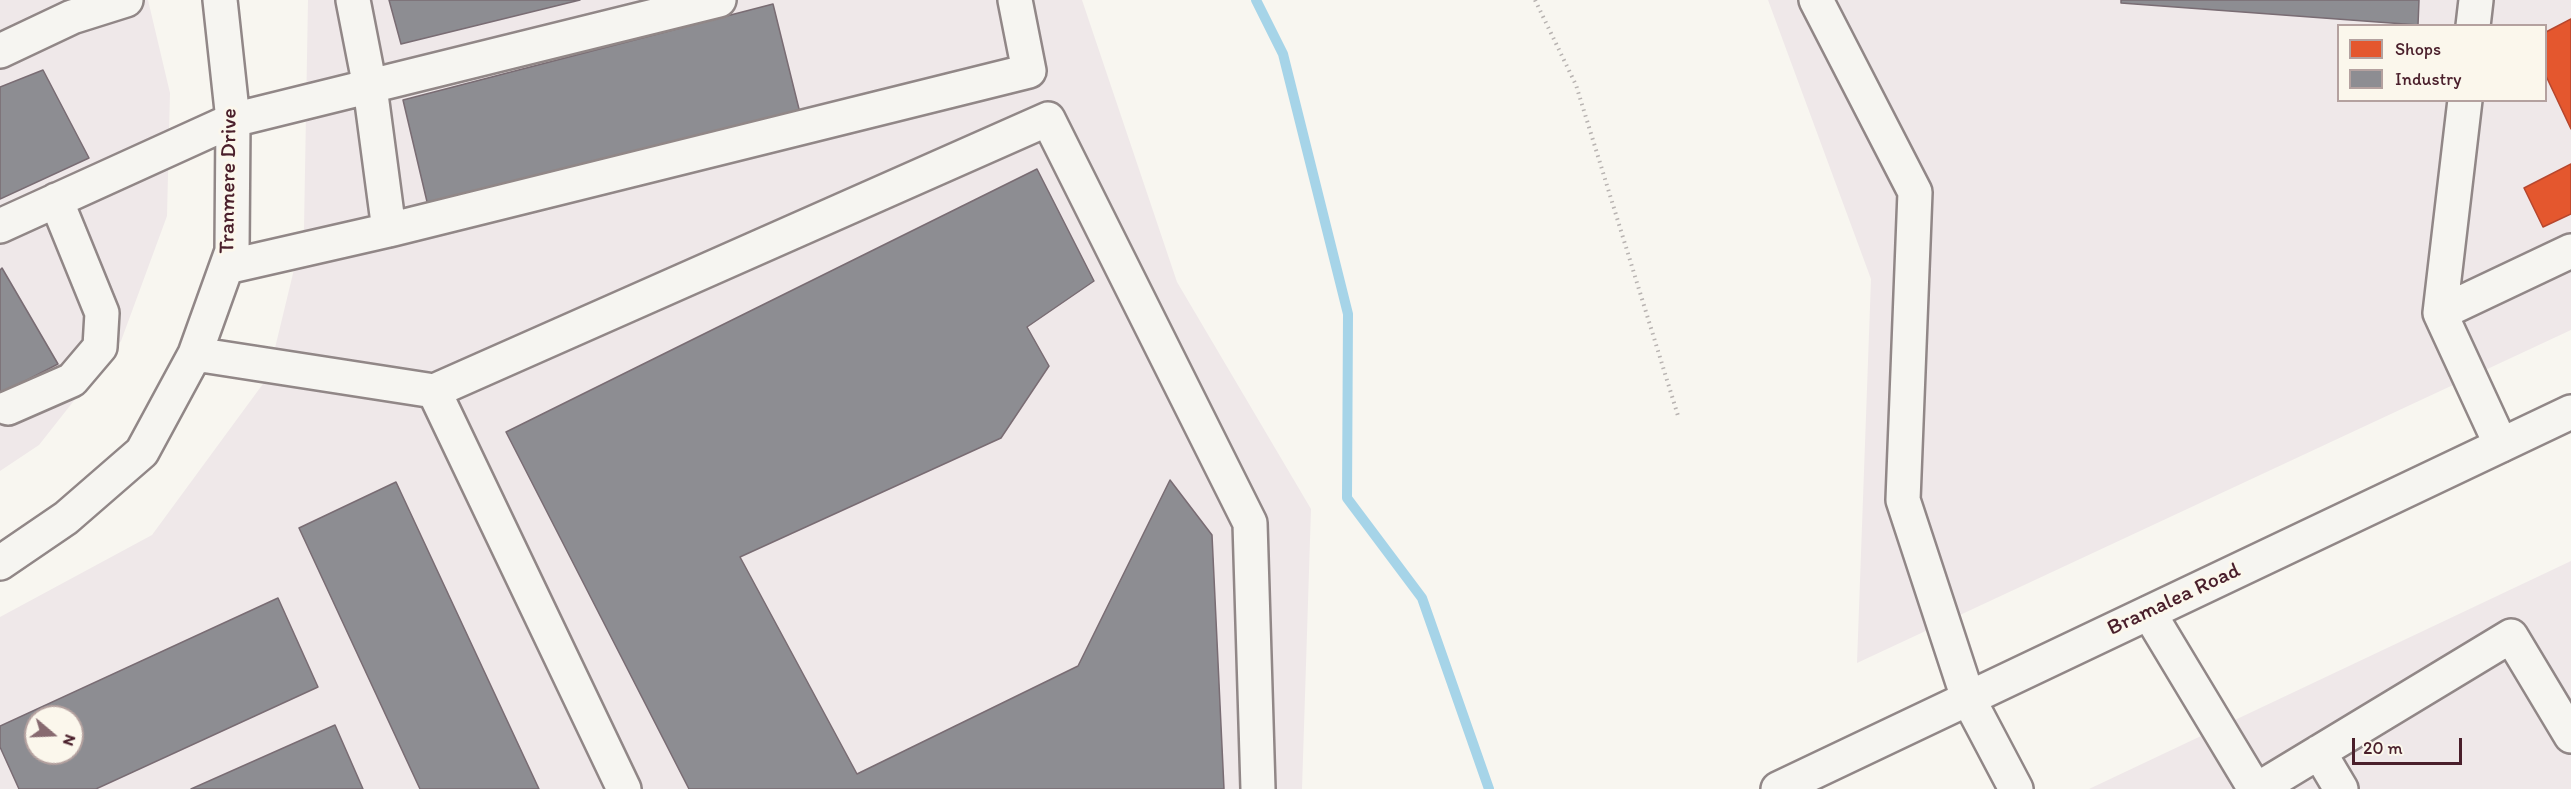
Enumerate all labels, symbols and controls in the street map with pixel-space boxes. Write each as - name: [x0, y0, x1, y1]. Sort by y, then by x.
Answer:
- legend: [2337, 24, 2547, 102]
- text: Shops: [2395, 38, 2441, 60]
- text: Industry: [2395, 68, 2462, 90]
- street label: Tranmere Drive: [215, 108, 243, 254]
- street label: Bramalea Road: [2103, 558, 2245, 642]
- north arrow: [24, 705, 84, 765]
- scale bar: [2355, 726, 2464, 764]
- text: N: [59, 732, 80, 749]
- text: 20 m: [2363, 737, 2403, 759]

